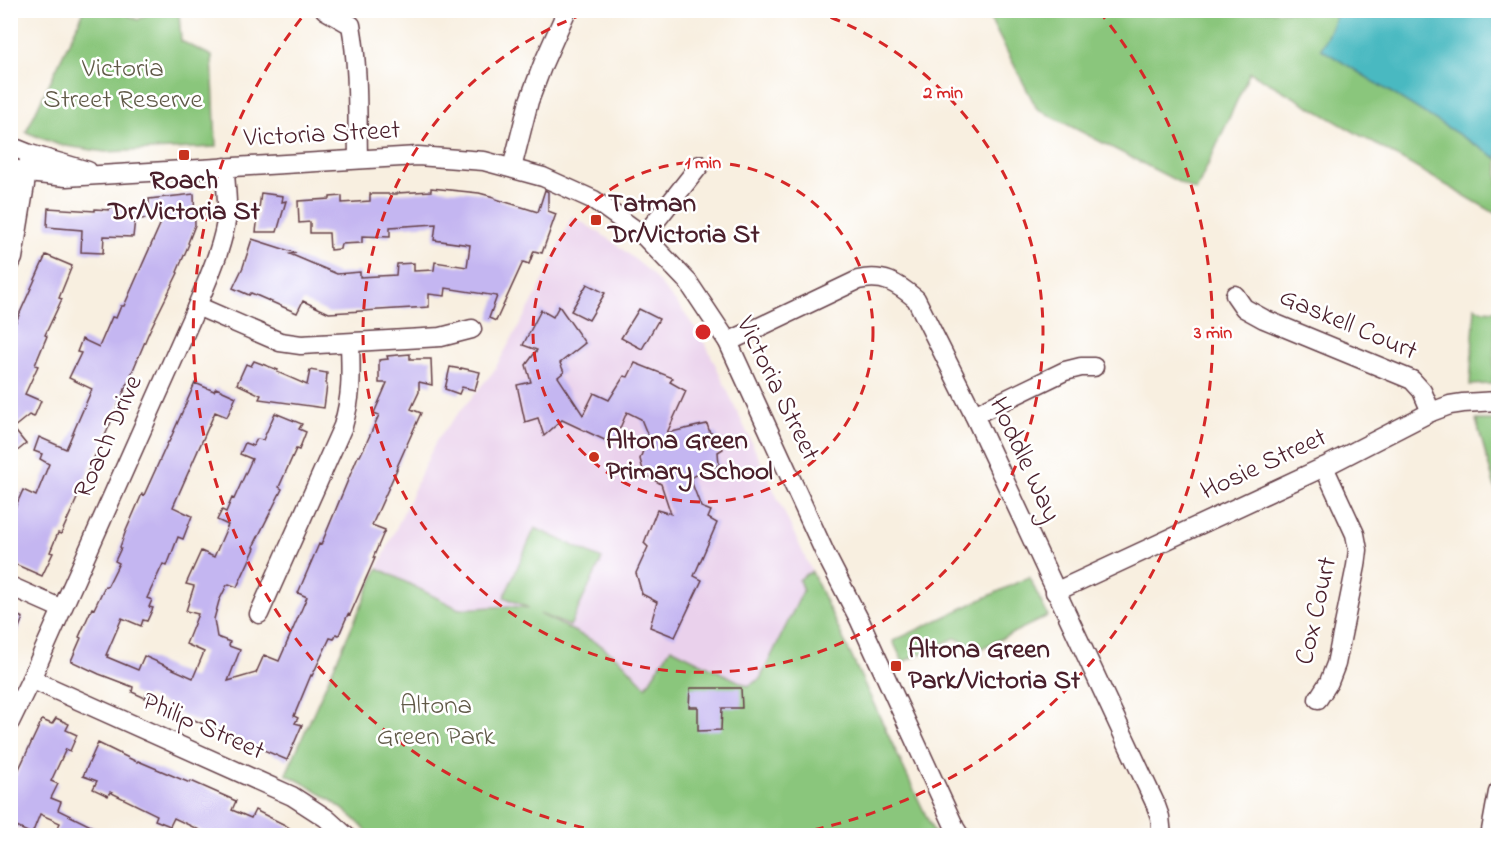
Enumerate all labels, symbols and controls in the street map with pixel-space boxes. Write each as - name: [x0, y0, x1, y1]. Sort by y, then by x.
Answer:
- park label: Victoria Street Reserve: [43, 50, 204, 120]
- text: 2 min: [922, 81, 963, 107]
- street label: Victoria Street: [242, 111, 401, 159]
- marker: Roach Dr/Victoria St: [177, 148, 191, 162]
- text: 1 min: [685, 151, 721, 177]
- place label: Roach Dr/Victoria St: [106, 162, 261, 232]
- place label: Tatman Dr/Victoria St: [606, 185, 760, 255]
- marker: Tatman Dr/Victoria St: [589, 213, 603, 227]
- street label: Gaskell Court: [1273, 278, 1423, 372]
- street label: Victoria Street: [725, 309, 829, 468]
- text: 3 min: [1193, 321, 1232, 347]
- centre of rings: [693, 322, 713, 342]
- street label: Roach Drive: [64, 368, 154, 505]
- street label: Hoddle Way: [978, 391, 1070, 529]
- street label: Hosie Street: [1194, 419, 1334, 511]
- place label: Altona Green Primary School: [606, 422, 773, 492]
- marker: Altona Green Primary School: [587, 450, 601, 464]
- street label: Cox Court: [1286, 553, 1348, 669]
- place label: Altona Green Park/Victoria St: [908, 631, 1081, 701]
- marker: Altona Green Park/Victoria St: [889, 659, 903, 673]
- street label: Philip Street: [135, 683, 271, 771]
- park label: Altona Green Park: [377, 687, 495, 757]

